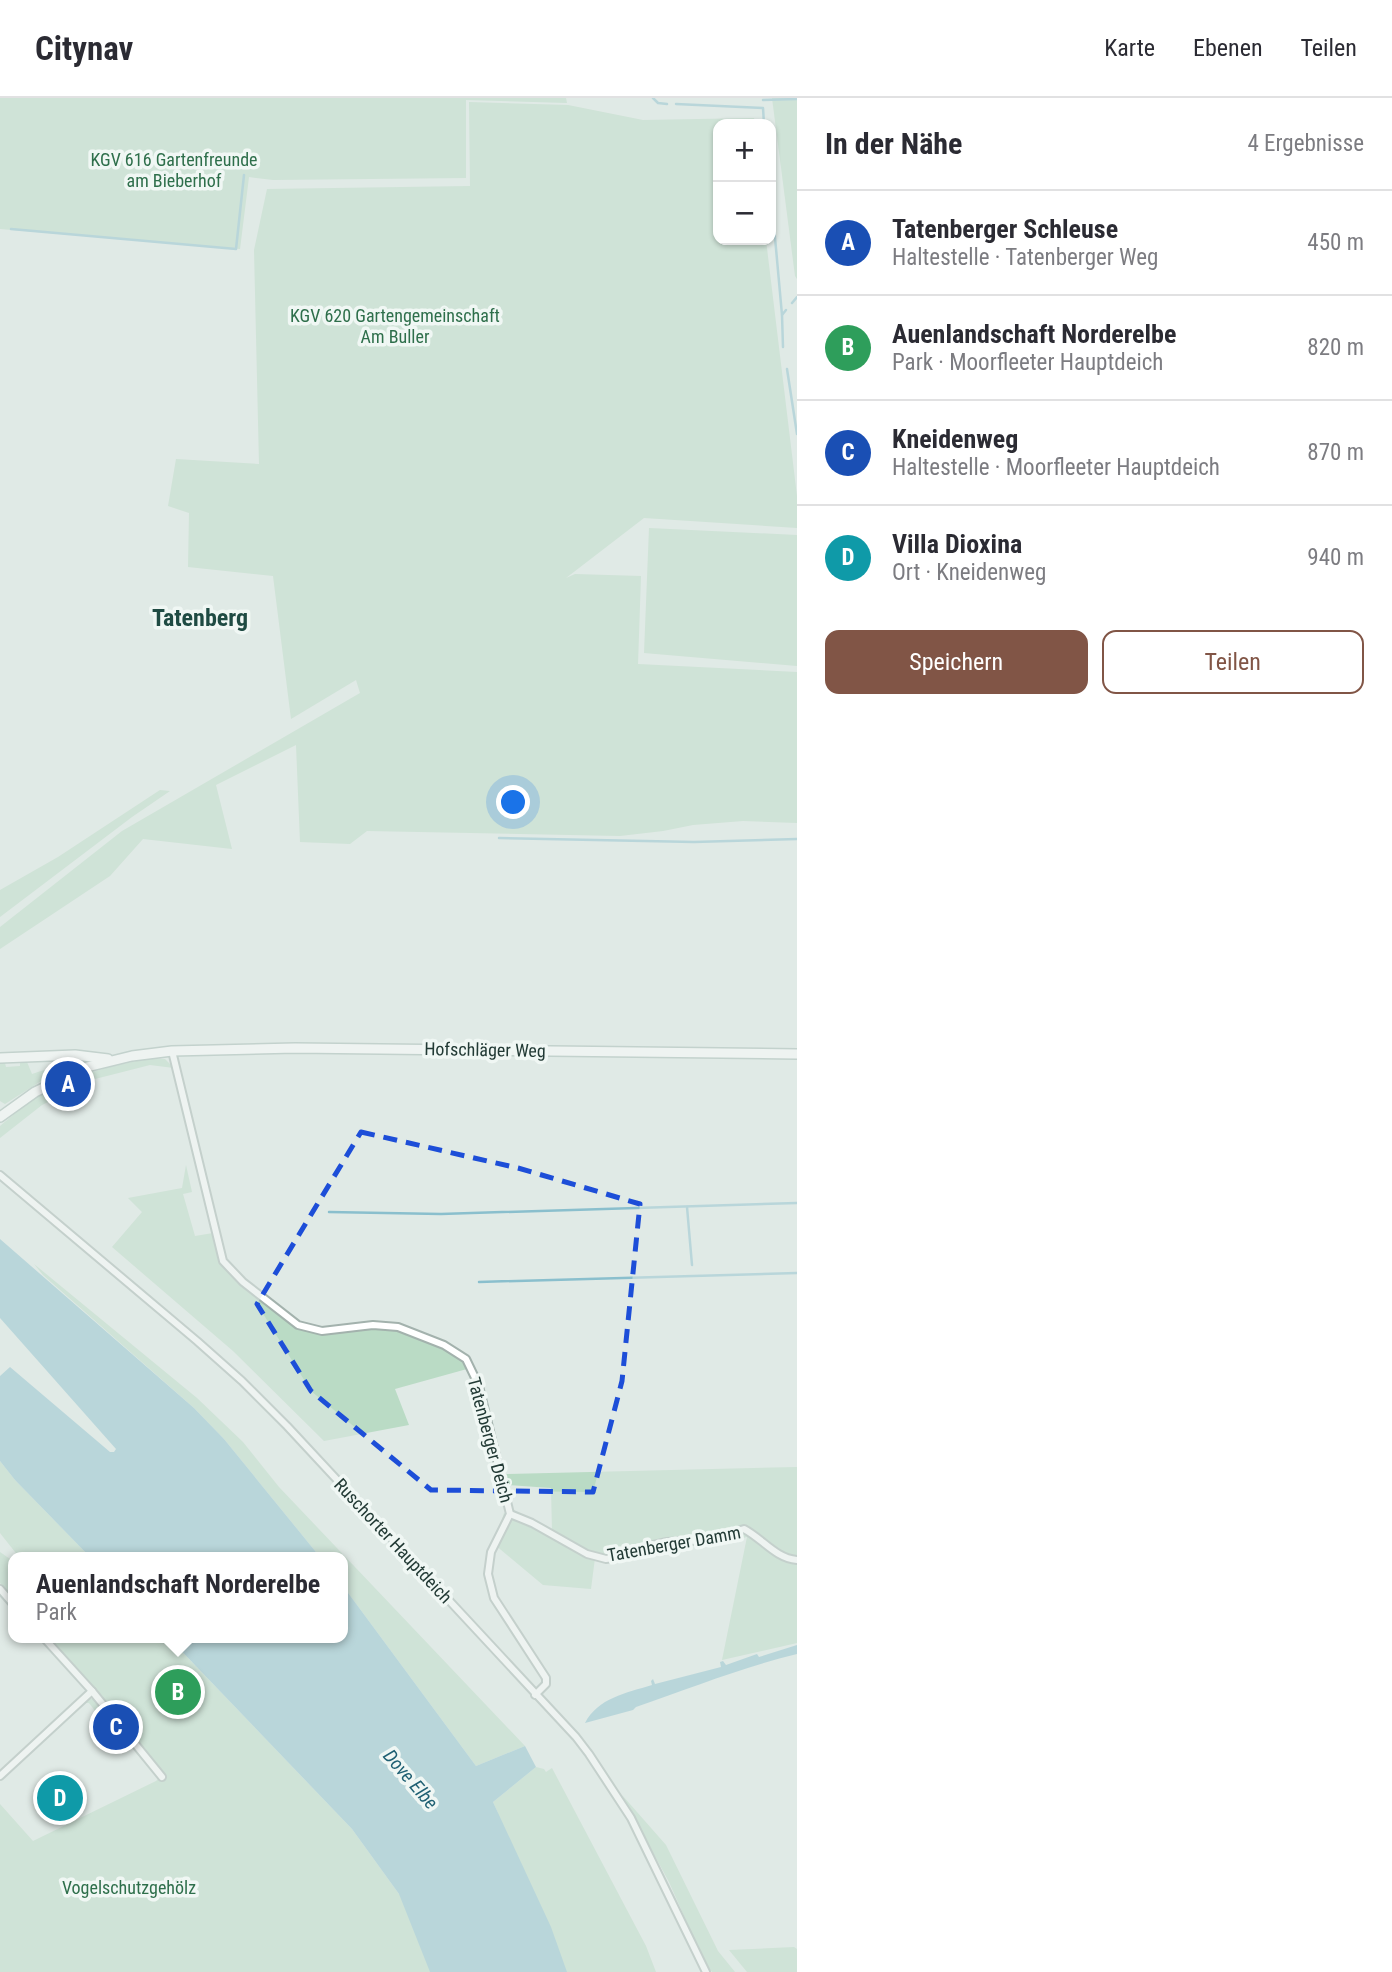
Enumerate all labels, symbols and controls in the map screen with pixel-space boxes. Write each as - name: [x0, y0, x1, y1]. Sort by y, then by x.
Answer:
- text: Citynav: [35, 29, 133, 68]
- text: Karte: [1104, 34, 1155, 62]
- text: Ebenen: [1193, 34, 1263, 62]
- text: Teilen: [1301, 34, 1357, 62]
- map controls: [713, 119, 776, 245]
- button: +: [713, 119, 776, 182]
- text: In der Nähe: [825, 126, 962, 161]
- text: 4 Ergebnisse: [1247, 130, 1364, 157]
- park label: KGV 616 Gartenfreunde am Bieberhof: [90, 149, 258, 191]
- button: −: [713, 182, 776, 245]
- text: Tatenberger Schleuse: [892, 214, 1118, 244]
- text: A: [841, 229, 855, 256]
- text: 450 m: [1307, 229, 1364, 256]
- text: Haltestelle · Tatenberger Weg: [892, 244, 1158, 271]
- park label: KGV 620 Gartengemeinschaft Am Buller: [290, 305, 500, 347]
- text: Auenlandschaft Norderelbe: [892, 319, 1176, 349]
- text: B: [842, 334, 854, 361]
- text: 820 m: [1307, 334, 1364, 361]
- text: Park · Moorfleeter Hauptdeich: [892, 349, 1163, 376]
- text: Kneidenweg: [892, 424, 1018, 454]
- text: C: [841, 439, 855, 466]
- text: 870 m: [1307, 439, 1364, 466]
- text: Haltestelle · Moorfleeter Hauptdeich: [892, 454, 1220, 481]
- text: Villa Dioxina: [892, 529, 1022, 559]
- text: D: [842, 544, 855, 571]
- text: 940 m: [1307, 544, 1364, 571]
- text: Ort · Kneidenweg: [892, 559, 1046, 586]
- district label: Tatenberg: [152, 604, 248, 632]
- button: Speichern: [825, 630, 1088, 694]
- button: Teilen: [1102, 630, 1364, 694]
- your location: [496, 785, 530, 819]
- street label: Hofschläger Weg: [424, 1038, 546, 1061]
- pin: A: [45, 1058, 91, 1110]
- street label: Tatenberger Deich: [464, 1375, 517, 1505]
- street label: Ruschorter Hauptdeich: [330, 1474, 457, 1607]
- street label: Tatenberger Damm: [606, 1521, 742, 1566]
- popup: [8, 1552, 348, 1643]
- text: Auenlandschaft Norderelbe: [36, 1569, 320, 1599]
- text: Park: [36, 1599, 77, 1626]
- pin: B: [155, 1666, 201, 1718]
- pin: C: [93, 1701, 139, 1753]
- water label: Dove Elbe: [378, 1745, 443, 1814]
- pin: D: [37, 1772, 83, 1824]
- park label: Vogelschutzgehölz: [62, 1877, 196, 1898]

